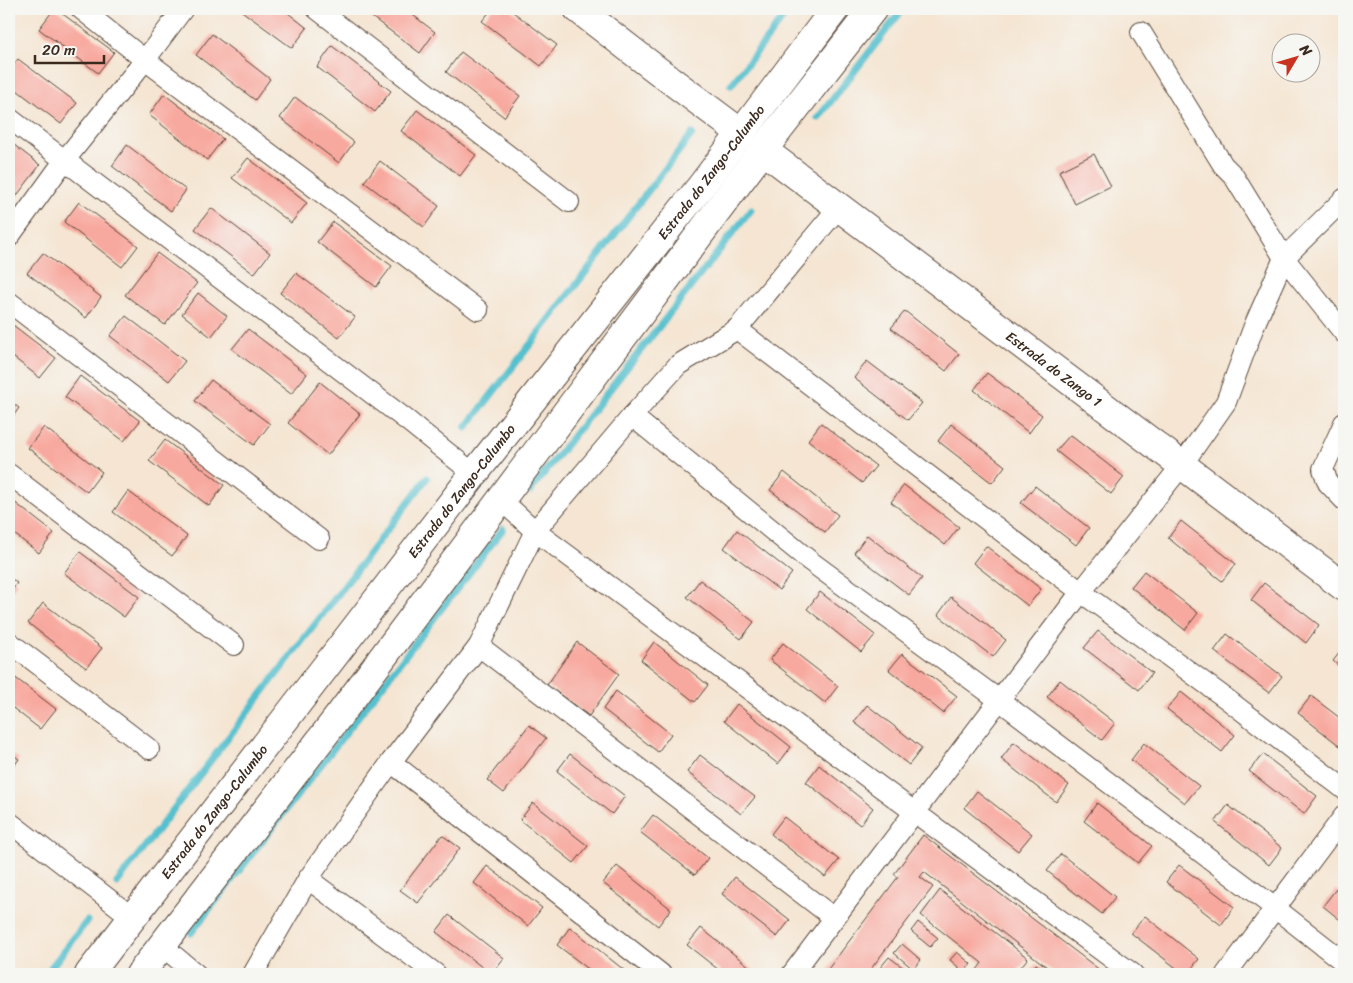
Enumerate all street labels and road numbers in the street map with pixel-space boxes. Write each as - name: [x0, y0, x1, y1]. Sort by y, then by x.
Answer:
- street label: Estrada do Zango-Calumbo: [651, 99, 772, 245]
- street label: Estrada do Zango 1: [1000, 325, 1107, 414]
- street label: Estrada do Zango-Calumbo: [401, 418, 522, 564]
- street label: Estrada do Zango-Calumbo: [154, 739, 275, 885]

